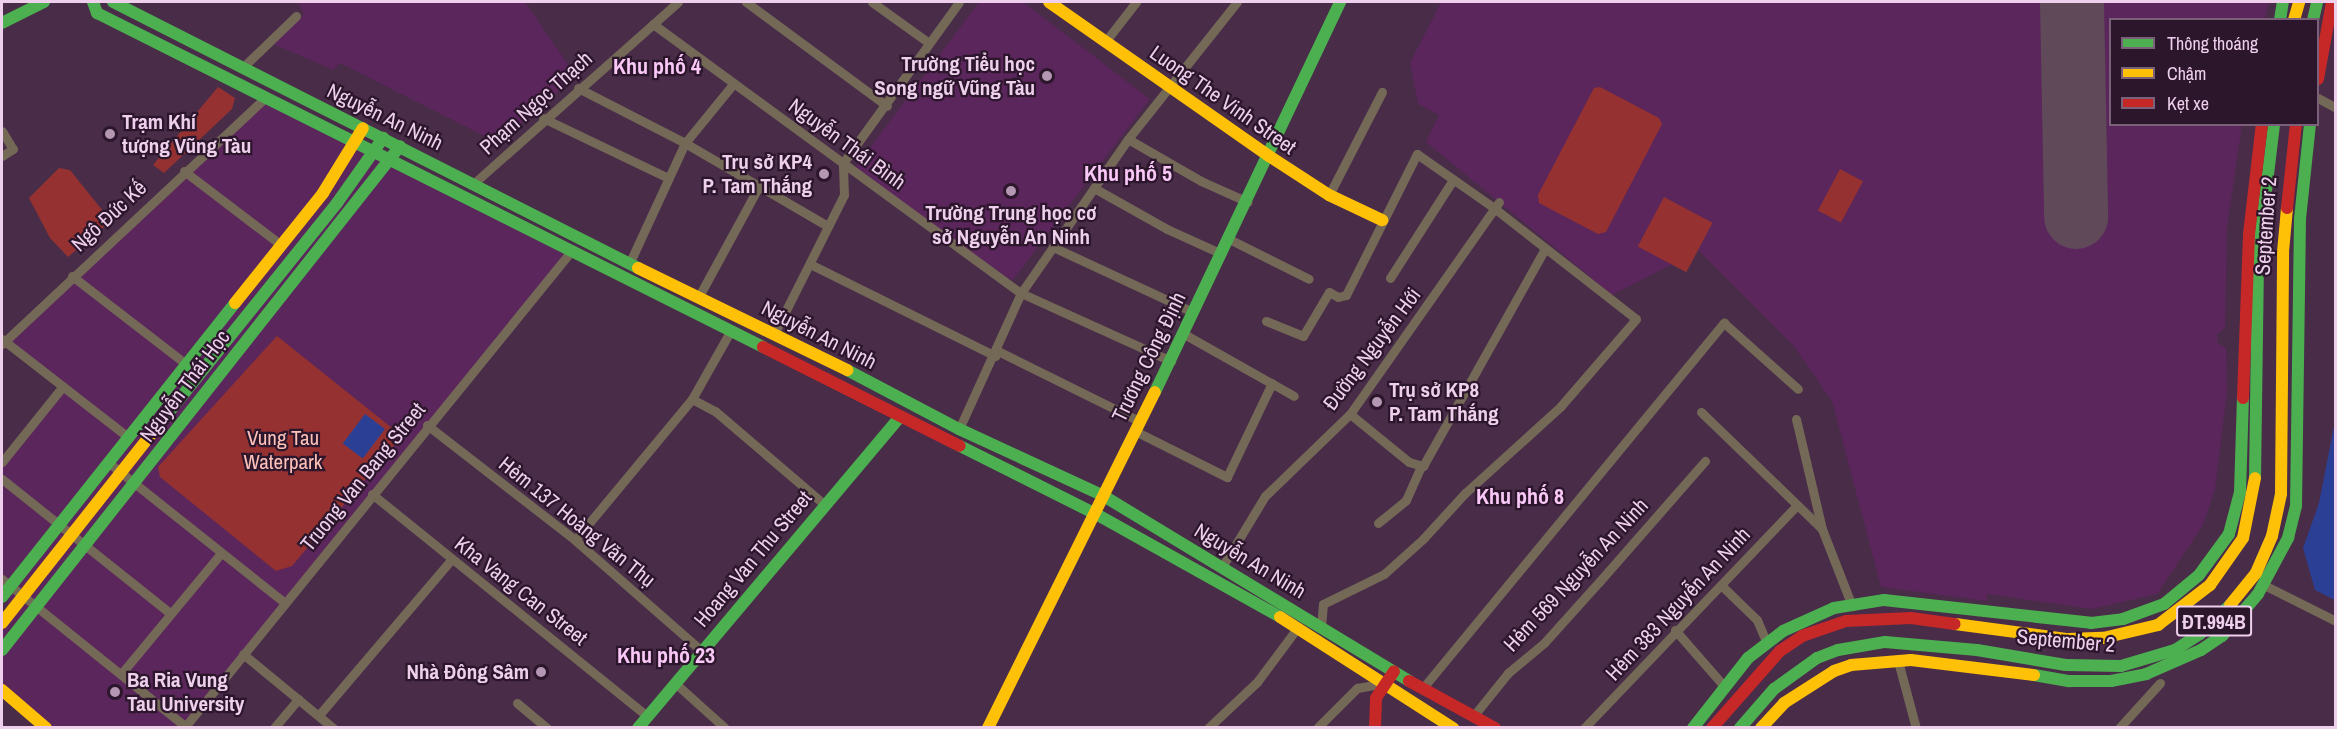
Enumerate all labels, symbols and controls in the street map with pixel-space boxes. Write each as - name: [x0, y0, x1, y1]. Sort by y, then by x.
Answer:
- legend: [2109, 18, 2319, 126]
- text: Thông thoáng: [2167, 31, 2258, 56]
- street label: Luong The Vinh Street: [1145, 40, 1301, 160]
- street label: Phạm Ngọc Thạch: [475, 46, 597, 160]
- place label: Trường Tiểu học Song ngữ Vũng Tàu: [874, 51, 1035, 101]
- district label: Khu phố 4: [613, 54, 701, 80]
- text: Chậm: [2167, 61, 2206, 86]
- marker: Trường Tiểu học Song ngữ Vũng Tàu: [1040, 69, 1054, 83]
- street label: Nguyễn An Ninh: [323, 78, 447, 156]
- text: Kẹt xe: [2167, 91, 2209, 116]
- street label: Nguyễn Thái Bình: [783, 93, 911, 195]
- place label: Trạm Khí tượng Vũng Tàu: [122, 109, 251, 159]
- marker: Trạm Khí tượng Vũng Tàu: [103, 127, 117, 141]
- place label: Trụ sở KP4 P. Tam Thắng: [703, 149, 812, 199]
- district label: Khu phố 5: [1084, 161, 1172, 187]
- marker: Trụ sở KP4 P. Tam Thắng: [817, 167, 831, 181]
- street label: Ngô Đức Kế: [66, 175, 152, 257]
- street label: September 2: [2250, 176, 2282, 276]
- marker: Trường Trung học cơ sở Nguyễn An Ninh: [1004, 184, 1018, 198]
- place label: Trường Trung học cơ sở Nguyễn An Ninh: [925, 200, 1097, 250]
- street label: Đường Nguyễn Hới: [1318, 283, 1426, 415]
- street label: Trương Công Định: [1107, 288, 1191, 426]
- street label: Nguyễn An Ninh: [757, 295, 881, 375]
- street label: Nguyễn Thái Học: [135, 325, 235, 447]
- place label: Trụ sở KP8 P. Tam Thắng: [1389, 377, 1498, 427]
- marker: Trụ sở KP8 P. Tam Thắng: [1370, 395, 1384, 409]
- street label: Truong Van Bang Street: [295, 398, 431, 556]
- park label: Vung Tau Waterpark: [244, 425, 322, 475]
- street label: Hẻm 137 Hoàng Văn Thụ: [494, 451, 660, 593]
- district label: Khu phố 8: [1476, 484, 1564, 510]
- street label: Hoang Van Thu Street: [689, 486, 817, 632]
- street label: Hẻm 569 Nguyễn An Ninh: [1498, 493, 1654, 657]
- street label: Nguyễn An Ninh: [1189, 518, 1311, 604]
- street label: Hẻm 383 Nguyễn An Ninh: [1600, 522, 1756, 686]
- street label: Kha Vang Can Street: [450, 531, 592, 651]
- road number: ĐT.994B: [2175, 604, 2253, 638]
- street label: September 2: [2016, 624, 2116, 658]
- district label: Khu phố 23: [617, 643, 715, 669]
- place label: Nhà Đông Sâm: [407, 659, 529, 685]
- marker: Nhà Đông Sâm: [534, 665, 548, 679]
- place label: Ba Ria Vung Tau University: [127, 667, 244, 717]
- marker: Ba Ria Vung Tau University: [108, 685, 122, 699]

